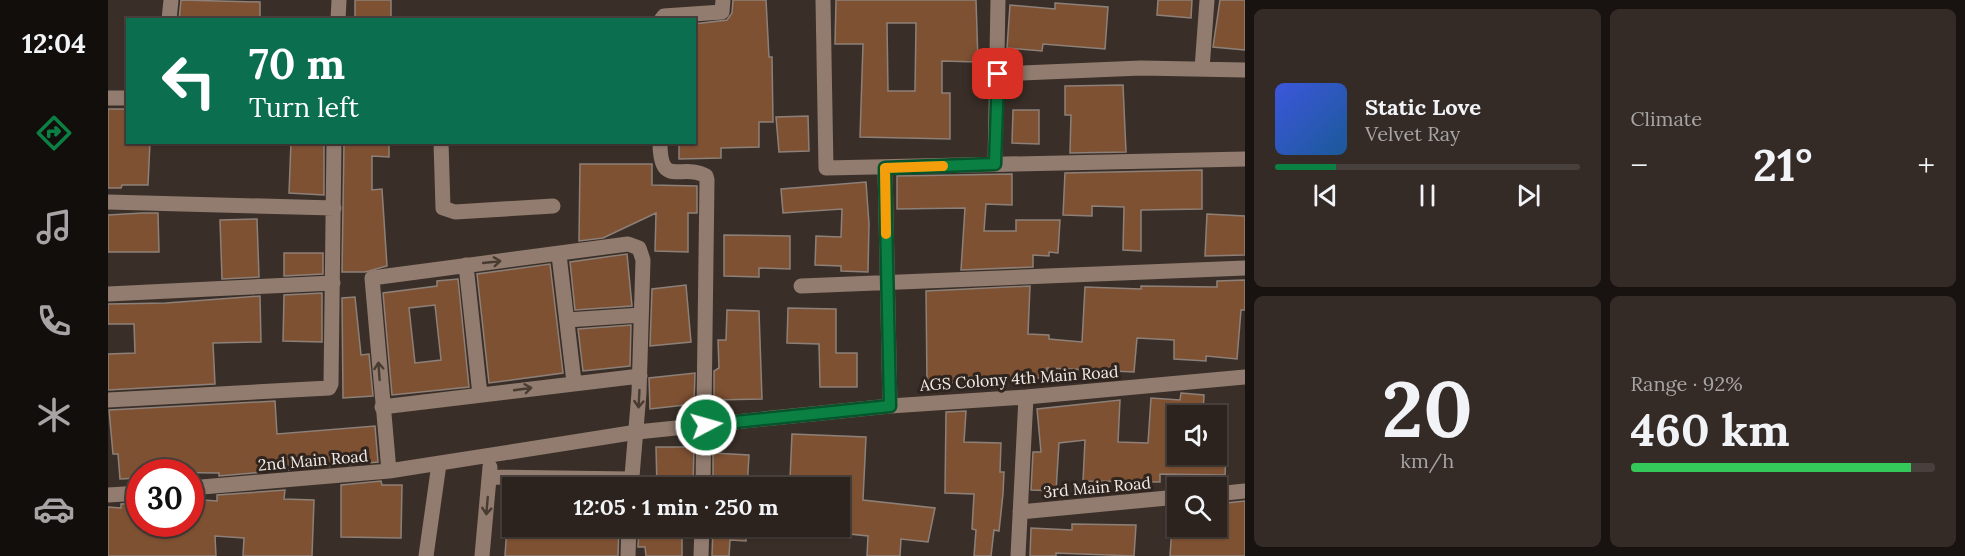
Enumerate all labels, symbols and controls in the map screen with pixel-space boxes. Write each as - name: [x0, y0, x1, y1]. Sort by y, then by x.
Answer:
- text: 12:04: [22, 26, 86, 60]
- text: 70 m: [249, 37, 345, 91]
- icon: left: [150, 42, 228, 120]
- pin: [972, 48, 1023, 99]
- icon: arrive: [981, 57, 1014, 90]
- text: Turn left: [249, 90, 359, 124]
- text: Static Love: [1365, 93, 1481, 121]
- text: Climate: [1631, 106, 1702, 131]
- icon: directions: [33, 112, 75, 154]
- text: Velvet Ray: [1365, 121, 1460, 146]
- text: 21°: [1753, 136, 1812, 193]
- text: −: [1631, 144, 1648, 186]
- text: +: [1917, 144, 1935, 186]
- icon: previous: [1309, 179, 1342, 212]
- icon: pause: [1411, 179, 1444, 212]
- icon: next: [1512, 179, 1545, 212]
- icon: music: [33, 206, 75, 248]
- one-way arrow: [482, 256, 502, 267]
- icon: phone: [33, 300, 75, 342]
- text: 20: [1382, 359, 1473, 458]
- street label: AGS Colony 4th Main Road: [918, 361, 1119, 395]
- one-way arrow: [373, 362, 384, 382]
- text: Range · 92%: [1631, 371, 1743, 396]
- one-way arrow: [513, 383, 532, 394]
- one-way arrow: [633, 388, 644, 408]
- position arrow: [674, 393, 738, 457]
- icon: climate: [33, 394, 75, 436]
- text: 460 km: [1631, 401, 1790, 458]
- map controls: [1167, 405, 1227, 537]
- button: sound: [1167, 405, 1227, 465]
- street label: 2nd Main Road: [257, 445, 369, 475]
- text: km/h: [1400, 448, 1454, 473]
- speed limit sign: 30: [126, 459, 204, 537]
- street label: 3rd Main Road: [1042, 472, 1152, 502]
- button: search: [1167, 477, 1227, 537]
- icon: car: [33, 488, 75, 530]
- text: 12:05 · 1 min · 250 m: [574, 493, 778, 521]
- one-way arrow: [481, 495, 492, 515]

